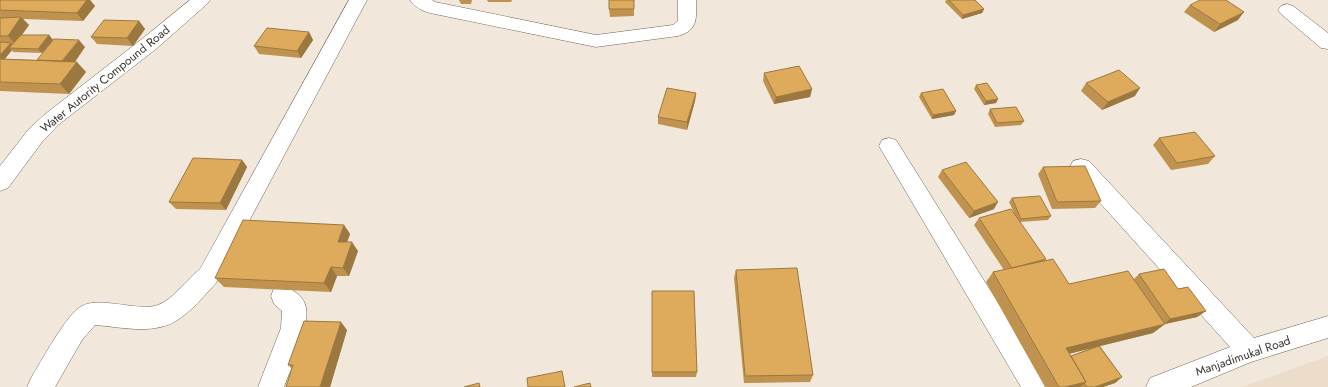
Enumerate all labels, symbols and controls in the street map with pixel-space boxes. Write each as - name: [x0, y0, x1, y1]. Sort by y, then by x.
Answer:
- street label: Water Autority Compound Road: [36, 21, 174, 137]
- street label: Manjadimukal Road: [1193, 331, 1293, 381]

